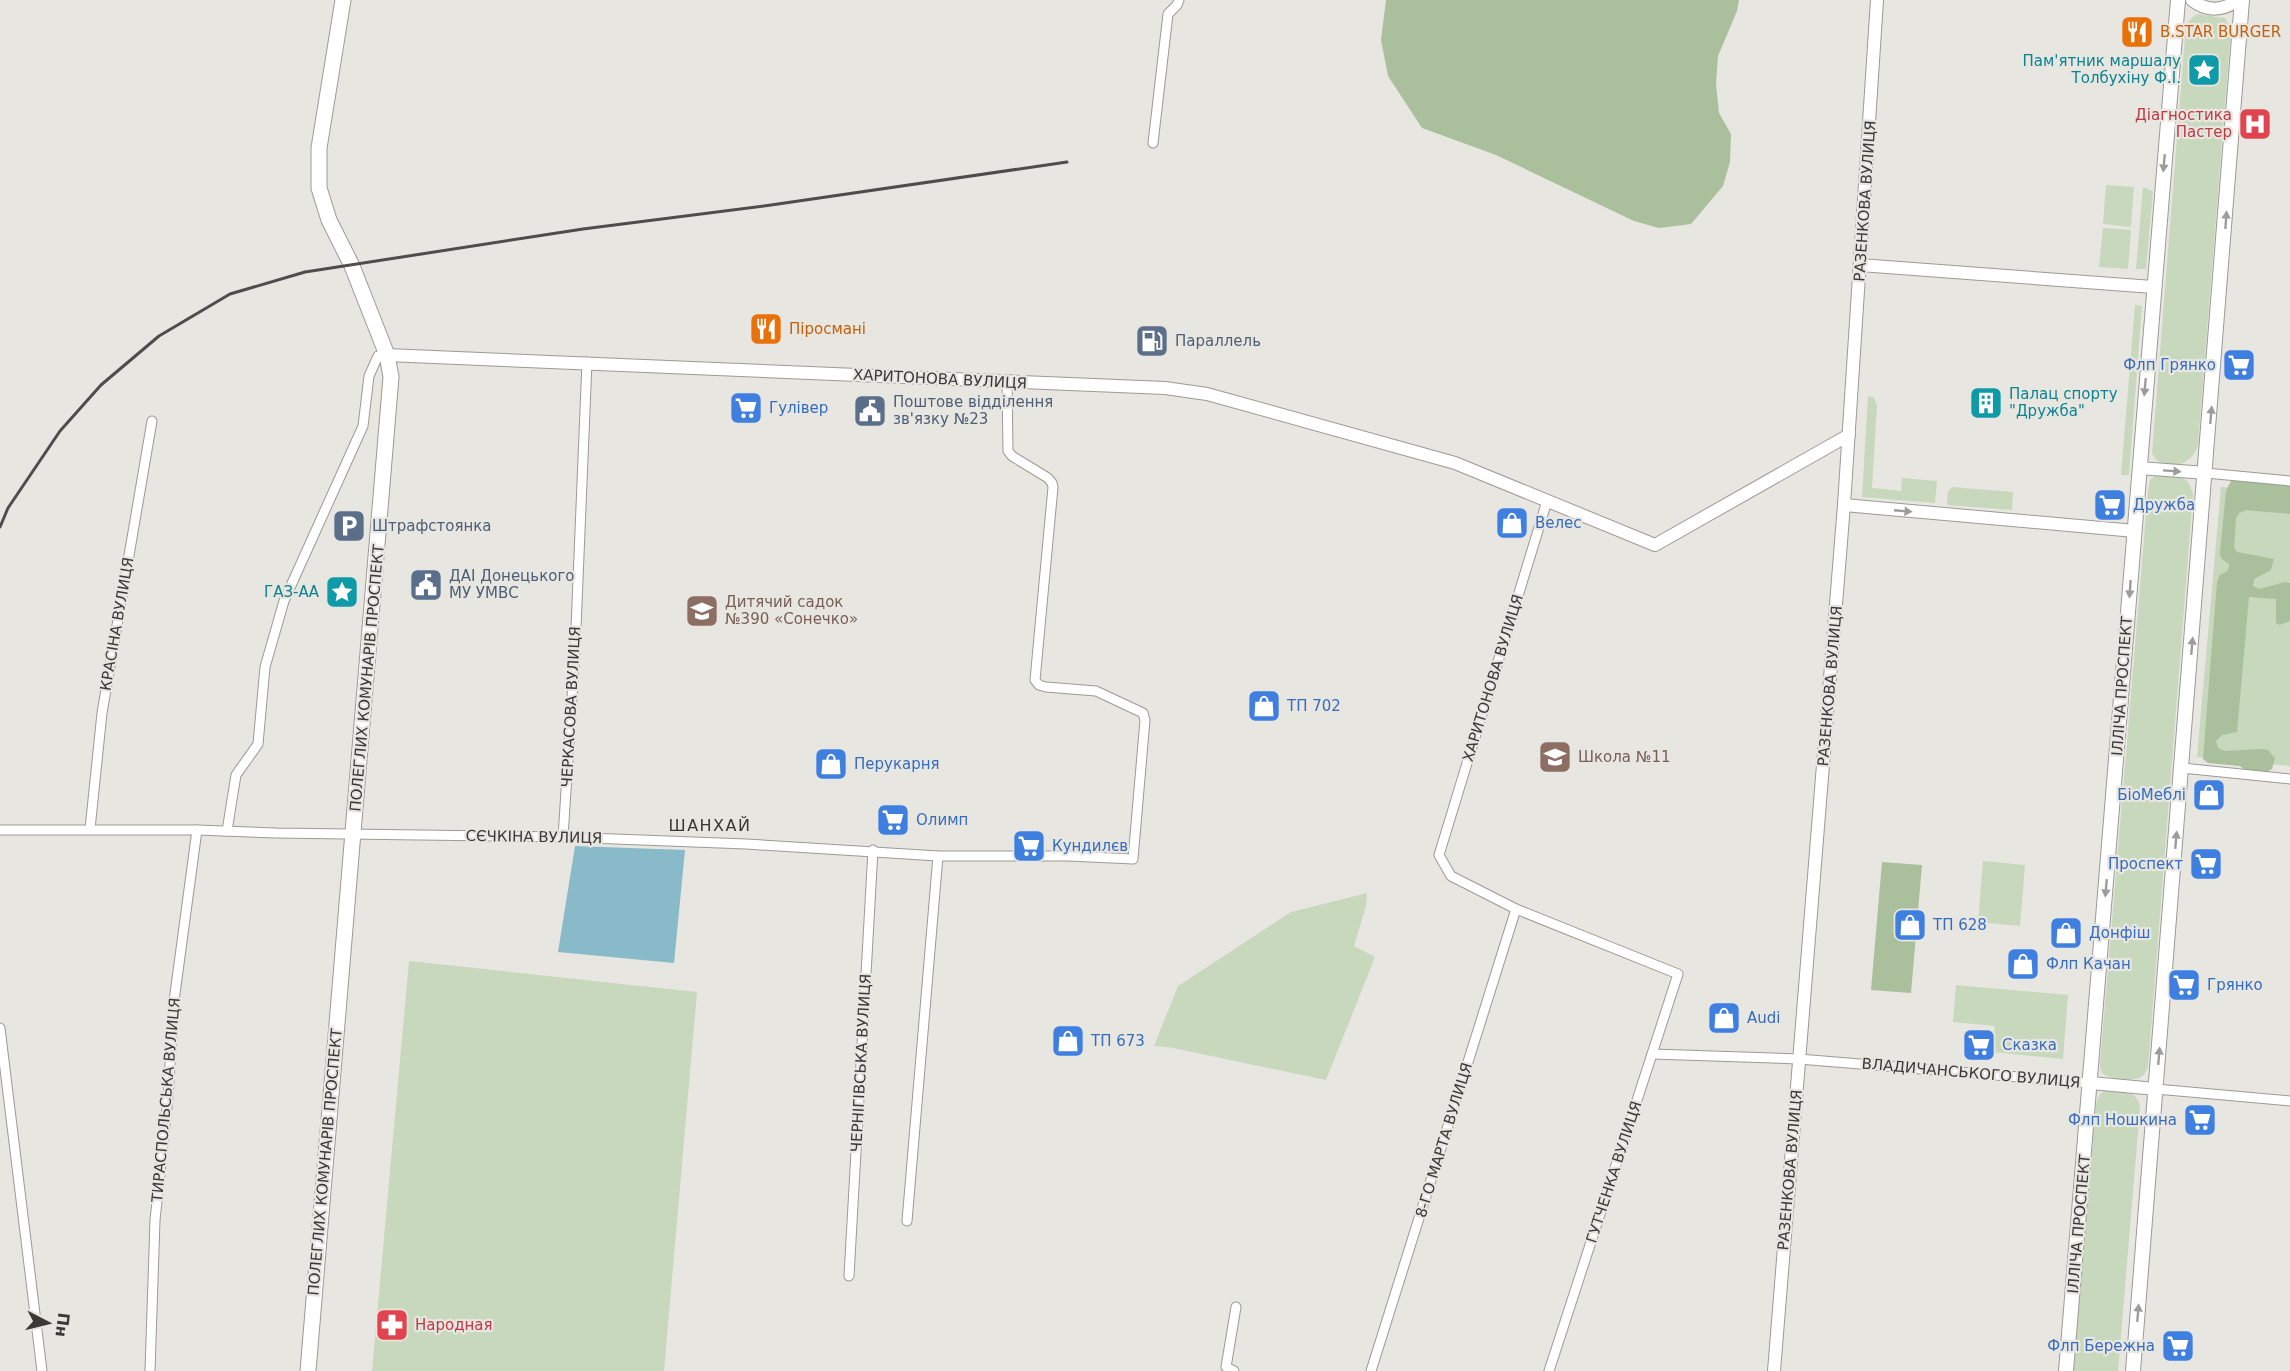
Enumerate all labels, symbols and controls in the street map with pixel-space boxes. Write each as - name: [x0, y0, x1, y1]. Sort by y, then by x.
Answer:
- restaurant icon: B.STAR BURGER: [2119, 14, 2155, 50]
- place label: B.STAR BURGER: [2160, 23, 2281, 41]
- place label: Пам'ятник маршалу Толбухіну Ф.І.: [2023, 52, 2181, 87]
- place icon: Пам'ятник маршалу Толбухіну Ф.І.: [2186, 52, 2222, 88]
- place label: Діагностика Пастер: [2135, 106, 2232, 141]
- hospital icon: Діагностика Пастер: [2237, 106, 2273, 142]
- street label: РАЗЕНКОВА ВУЛИЦЯ: [1850, 120, 1880, 282]
- one-way arrow: [2159, 153, 2169, 172]
- one-way arrow: [2221, 211, 2231, 230]
- restaurant icon: Піросмані: [748, 311, 784, 347]
- place label: Піросмані: [789, 320, 866, 338]
- fuel station icon: Параллель: [1134, 323, 1170, 359]
- place label: Параллель: [1175, 332, 1261, 350]
- supermarket icon: Флп Грянко: [2221, 347, 2257, 383]
- place label: Флп Грянко: [2123, 356, 2216, 374]
- street label: ХАРИТОНОВА ВУЛИЦЯ: [853, 365, 1027, 393]
- one-way arrow: [2140, 377, 2150, 396]
- building icon: Палац спорту "Дружба": [1968, 385, 2004, 421]
- place label: Палац спорту "Дружба": [2009, 385, 2118, 420]
- supermarket icon: Гулівер: [728, 390, 764, 426]
- public building icon: Поштове відділення зв'язку №23: [852, 393, 888, 429]
- place label: Поштове відділення зв'язку №23: [893, 393, 1053, 428]
- place label: Гулівер: [769, 399, 828, 417]
- one-way arrow: [2206, 405, 2215, 424]
- one-way arrow: [2163, 466, 2182, 475]
- supermarket icon: Дружба: [2092, 487, 2128, 523]
- place label: Дружба: [2133, 496, 2195, 514]
- shop icon: Велес: [1494, 505, 1530, 541]
- one-way arrow: [1893, 506, 1912, 515]
- parking icon: Штрафстоянка: [331, 508, 367, 544]
- place label: Велес: [1535, 514, 1582, 532]
- place label: Штрафстоянка: [372, 517, 492, 535]
- street label: ПОЛЕГЛИХ КОМУНАРІВ ПРОСПЕКТ: [346, 543, 388, 812]
- street label: КРАСІНА ВУЛИЦЯ: [96, 556, 138, 692]
- public building icon: ДАІ Донецького МУ УМВС: [408, 567, 444, 603]
- place label: ДАІ Донецького МУ УМВС: [449, 567, 574, 602]
- place icon: ГАЗ-АА: [324, 574, 360, 610]
- one-way arrow: [2125, 580, 2135, 599]
- place label: ГАЗ-АА: [264, 583, 320, 601]
- street label: ХАРИТОНОВА ВУЛИЦЯ: [1459, 592, 1527, 764]
- school or university icon: Дитячий садок №390 «Сонечко»: [684, 593, 720, 629]
- place label: Дитячий садок №390 «Сонечко»: [725, 593, 858, 628]
- street label: РАЗЕНКОВА ВУЛИЦЯ: [1814, 605, 1846, 767]
- street label: ІЛЛІЧА ПРОСПЕКТ: [2108, 615, 2136, 756]
- street label: ЧЕРКАСОВА ВУЛИЦЯ: [558, 626, 584, 788]
- one-way arrow: [2187, 636, 2197, 655]
- shop icon: ТП 702: [1246, 688, 1282, 724]
- place label: ТП 702: [1286, 697, 1341, 715]
- school or university icon: Школа №11: [1537, 739, 1573, 775]
- shop icon: Перукарня: [813, 746, 849, 782]
- place label: Школа №11: [1578, 748, 1671, 766]
- place label: Перукарня: [854, 755, 940, 773]
- shop icon: БіоМеблі: [2191, 777, 2227, 813]
- place label: БіоМеблі: [2117, 786, 2186, 804]
- supermarket icon: Олимп: [875, 802, 911, 838]
- place label: Олимп: [916, 811, 968, 829]
- district label: ШАНХАЙ: [669, 816, 751, 835]
- street label: СЄЧКІНА ВУЛИЦЯ: [466, 827, 602, 847]
- supermarket icon: Кундилєв: [1011, 828, 1047, 864]
- one-way arrow: [2171, 831, 2181, 850]
- place label: Кундилєв: [1052, 837, 1128, 855]
- supermarket icon: Проспект: [2188, 846, 2224, 882]
- place label: Проспект: [2108, 855, 2183, 873]
- one-way arrow: [2102, 879, 2111, 898]
- shop icon: ТП 628: [1892, 907, 1928, 943]
- shop icon: Донфіш: [2048, 915, 2084, 951]
- place label: ТП 628: [1932, 916, 1987, 934]
- place label: Донфіш: [2089, 924, 2150, 942]
- shop icon: Флп Качан: [2005, 946, 2041, 982]
- place label: Флп Качан: [2046, 955, 2131, 973]
- supermarket icon: Грянко: [2166, 967, 2202, 1003]
- street label: ЧЕРНІГІВСЬКА ВУЛИЦЯ: [847, 973, 875, 1153]
- place label: Грянко: [2207, 976, 2263, 994]
- street label: ТИРАСПОЛЬСЬКА ВУЛИЦЯ: [148, 997, 184, 1204]
- shop icon: Audi: [1706, 1000, 1742, 1036]
- place label: Audi: [1747, 1009, 1780, 1027]
- shop icon: ТП 673: [1050, 1023, 1086, 1059]
- street label: ПОЛЕГЛИХ КОМУНАРІВ ПРОСПЕКТ: [304, 1027, 346, 1296]
- supermarket icon: Сказка: [1961, 1027, 1997, 1063]
- place label: ТП 673: [1090, 1032, 1145, 1050]
- place label: Сказка: [2002, 1036, 2057, 1054]
- one-way arrow: [2154, 1046, 2164, 1065]
- street label: ВЛАДИЧАНСЬКОГО ВУЛИЦЯ: [1861, 1054, 2081, 1092]
- street label: 8-ГО МАРТА ВУЛИЦЯ: [1412, 1060, 1476, 1220]
- street label: РАЗЕНКОВА ВУЛИЦЯ: [1774, 1089, 1806, 1251]
- street label: ГУТЧЕНКА ВУЛИЦЯ: [1583, 1099, 1645, 1245]
- supermarket icon: Флп Ношкина: [2182, 1102, 2218, 1138]
- place label: Флп Ношкина: [2068, 1111, 2177, 1129]
- street label: ІЛЛІЧА ПРОСПЕКТ: [2064, 1153, 2094, 1294]
- north arrow: [18, 1293, 78, 1353]
- one-way arrow: [2133, 1303, 2143, 1322]
- pharmacy icon: Народная: [374, 1307, 410, 1343]
- text: Пн: [51, 1311, 73, 1338]
- place label: Народная: [415, 1316, 493, 1334]
- supermarket icon: Флп Бережна: [2160, 1328, 2196, 1364]
- place label: Флп Бережна: [2047, 1337, 2155, 1355]

